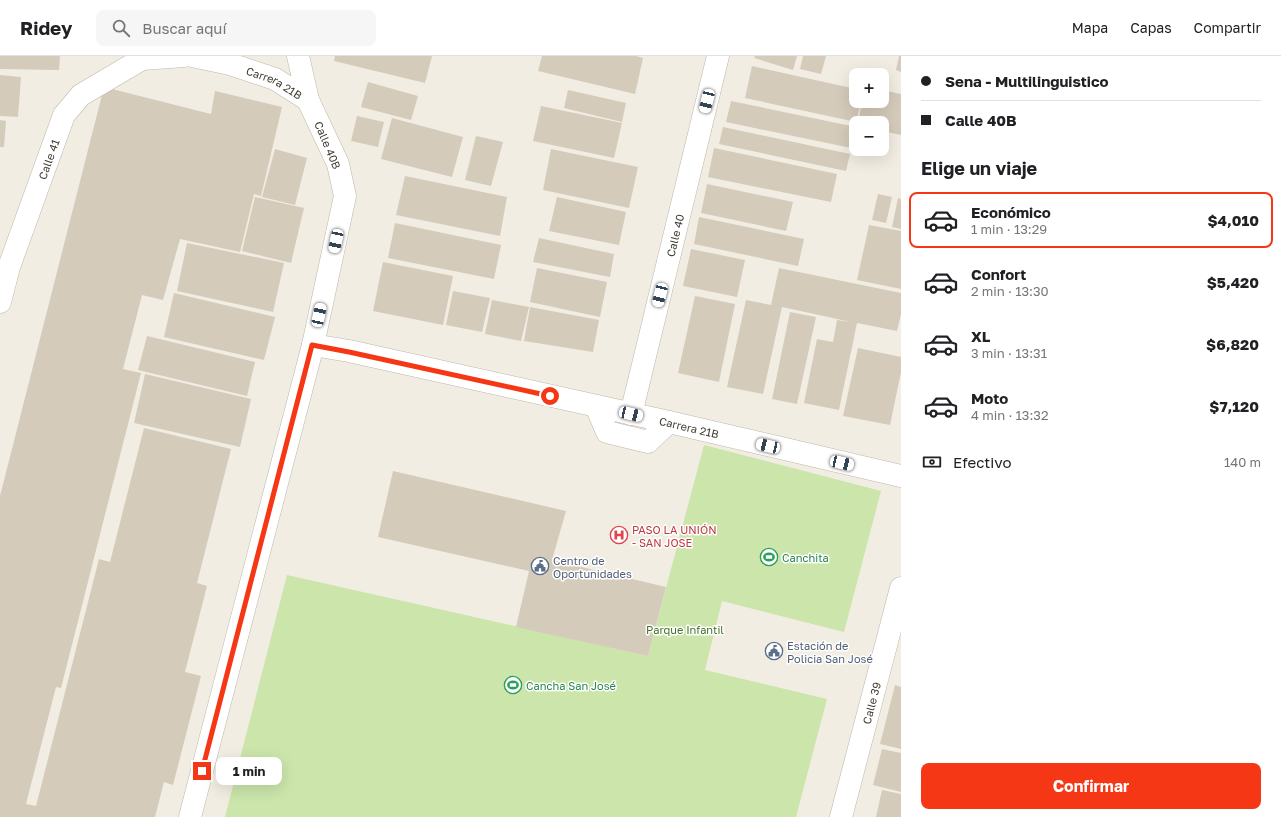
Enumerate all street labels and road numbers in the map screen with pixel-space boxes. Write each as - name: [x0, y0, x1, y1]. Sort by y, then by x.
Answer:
- street label: Carrera 21B: [245, 63, 305, 101]
- street label: Calle 40B: [312, 119, 344, 171]
- street label: Calle 41: [35, 137, 61, 181]
- street label: Calle 40: [663, 212, 686, 258]
- street label: Carrera 21B: [658, 414, 720, 440]
- street label: Calle 39: [859, 680, 883, 725]

